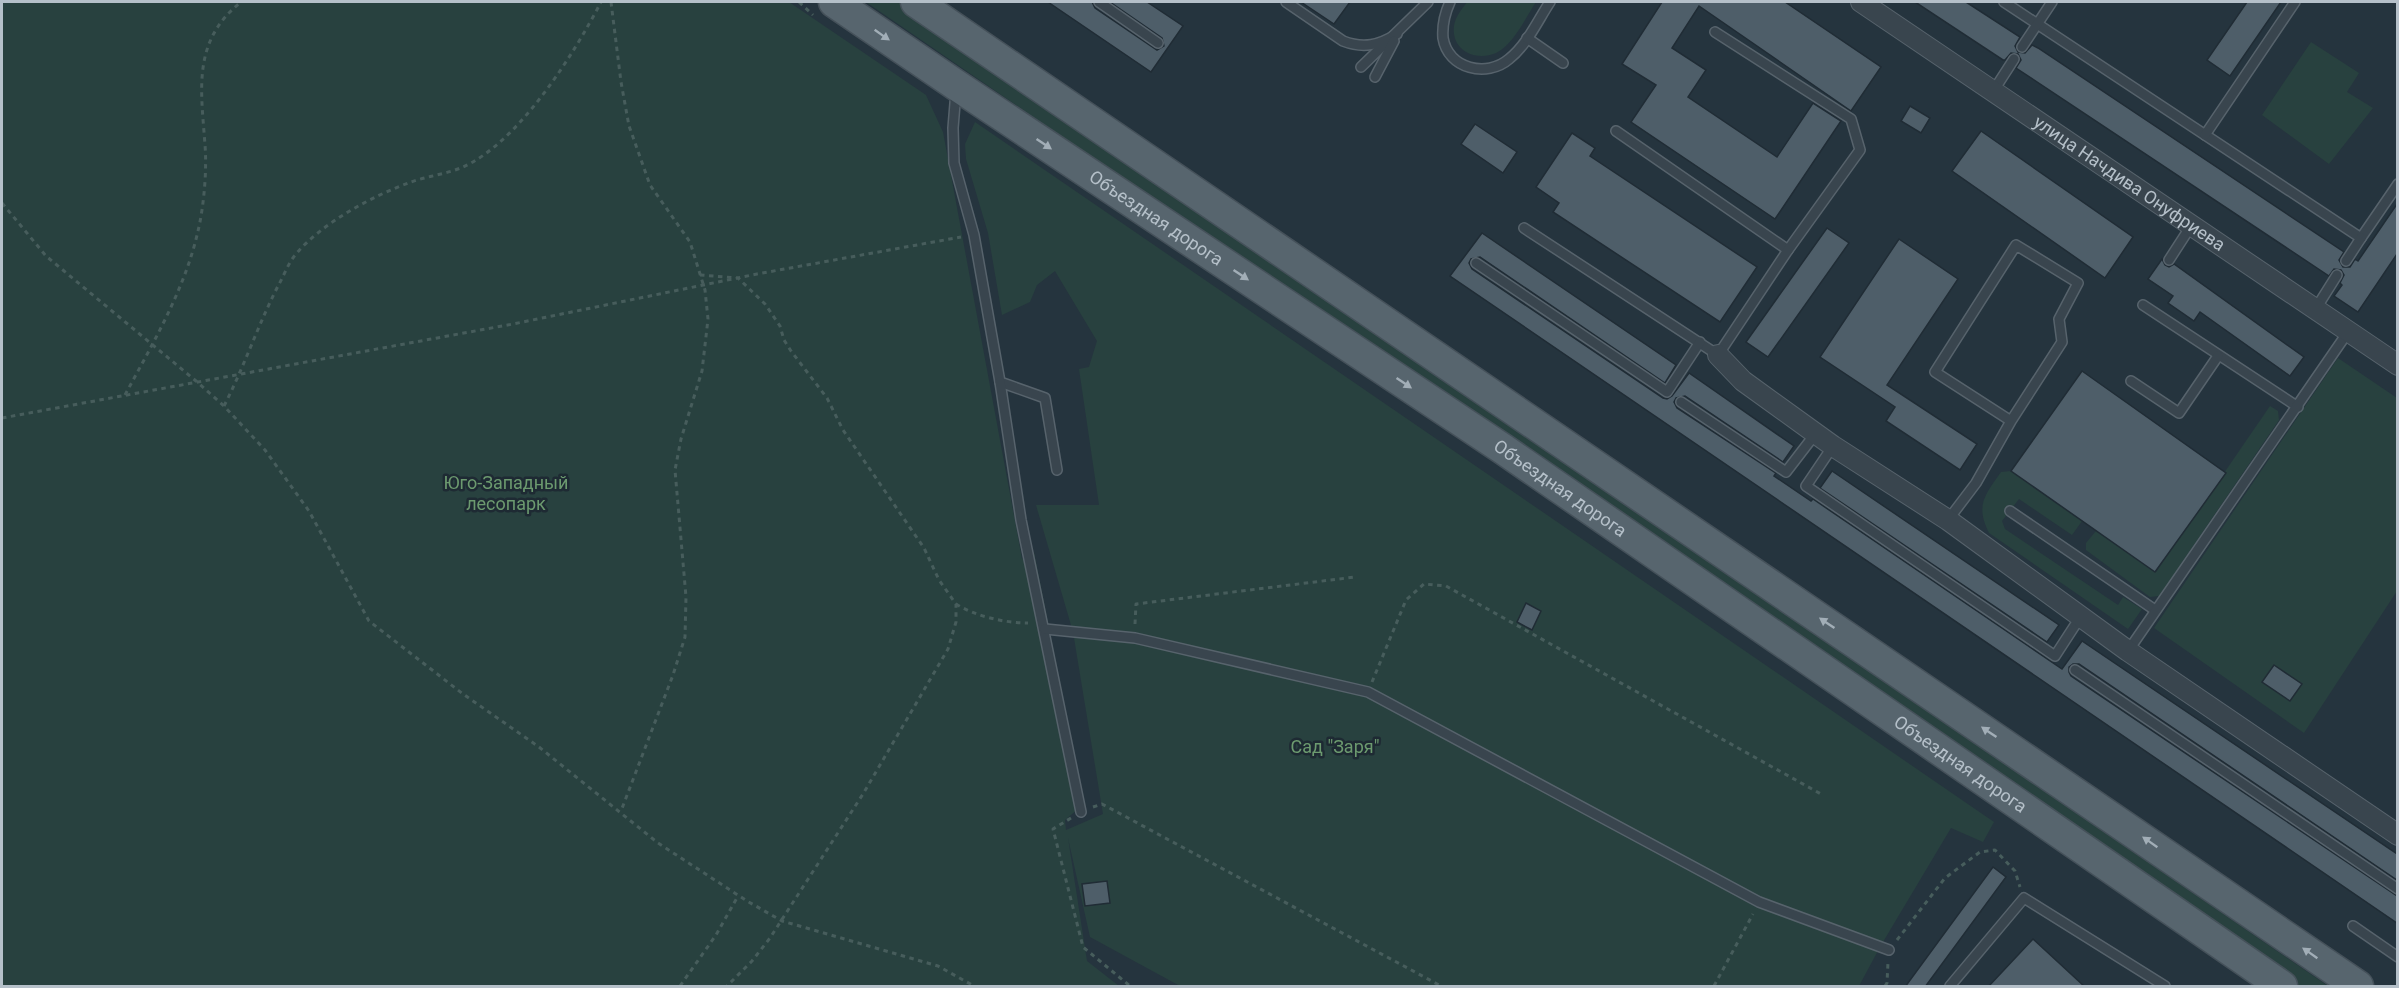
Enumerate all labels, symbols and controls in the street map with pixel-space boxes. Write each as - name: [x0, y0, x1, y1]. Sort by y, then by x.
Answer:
- one-way arrow: [874, 29, 890, 41]
- street label: улица Начдива Онуфриева: [2030, 111, 2229, 255]
- one-way arrow: [1036, 138, 1052, 149]
- street label: Объездная дорога: [1085, 166, 1227, 270]
- one-way arrow: [1233, 269, 1249, 280]
- one-way arrow: [1395, 377, 1411, 389]
- street label: Объездная дорога: [1490, 435, 1631, 541]
- park label: Юго-Западный лесопарк: [444, 472, 568, 514]
- one-way arrow: [1819, 617, 1836, 628]
- street label: Объездная дорога: [1890, 711, 2031, 817]
- one-way arrow: [1981, 726, 1997, 738]
- park label: Сад "Заря": [1291, 736, 1379, 757]
- one-way arrow: [2142, 836, 2158, 848]
- one-way arrow: [2302, 948, 2318, 959]

